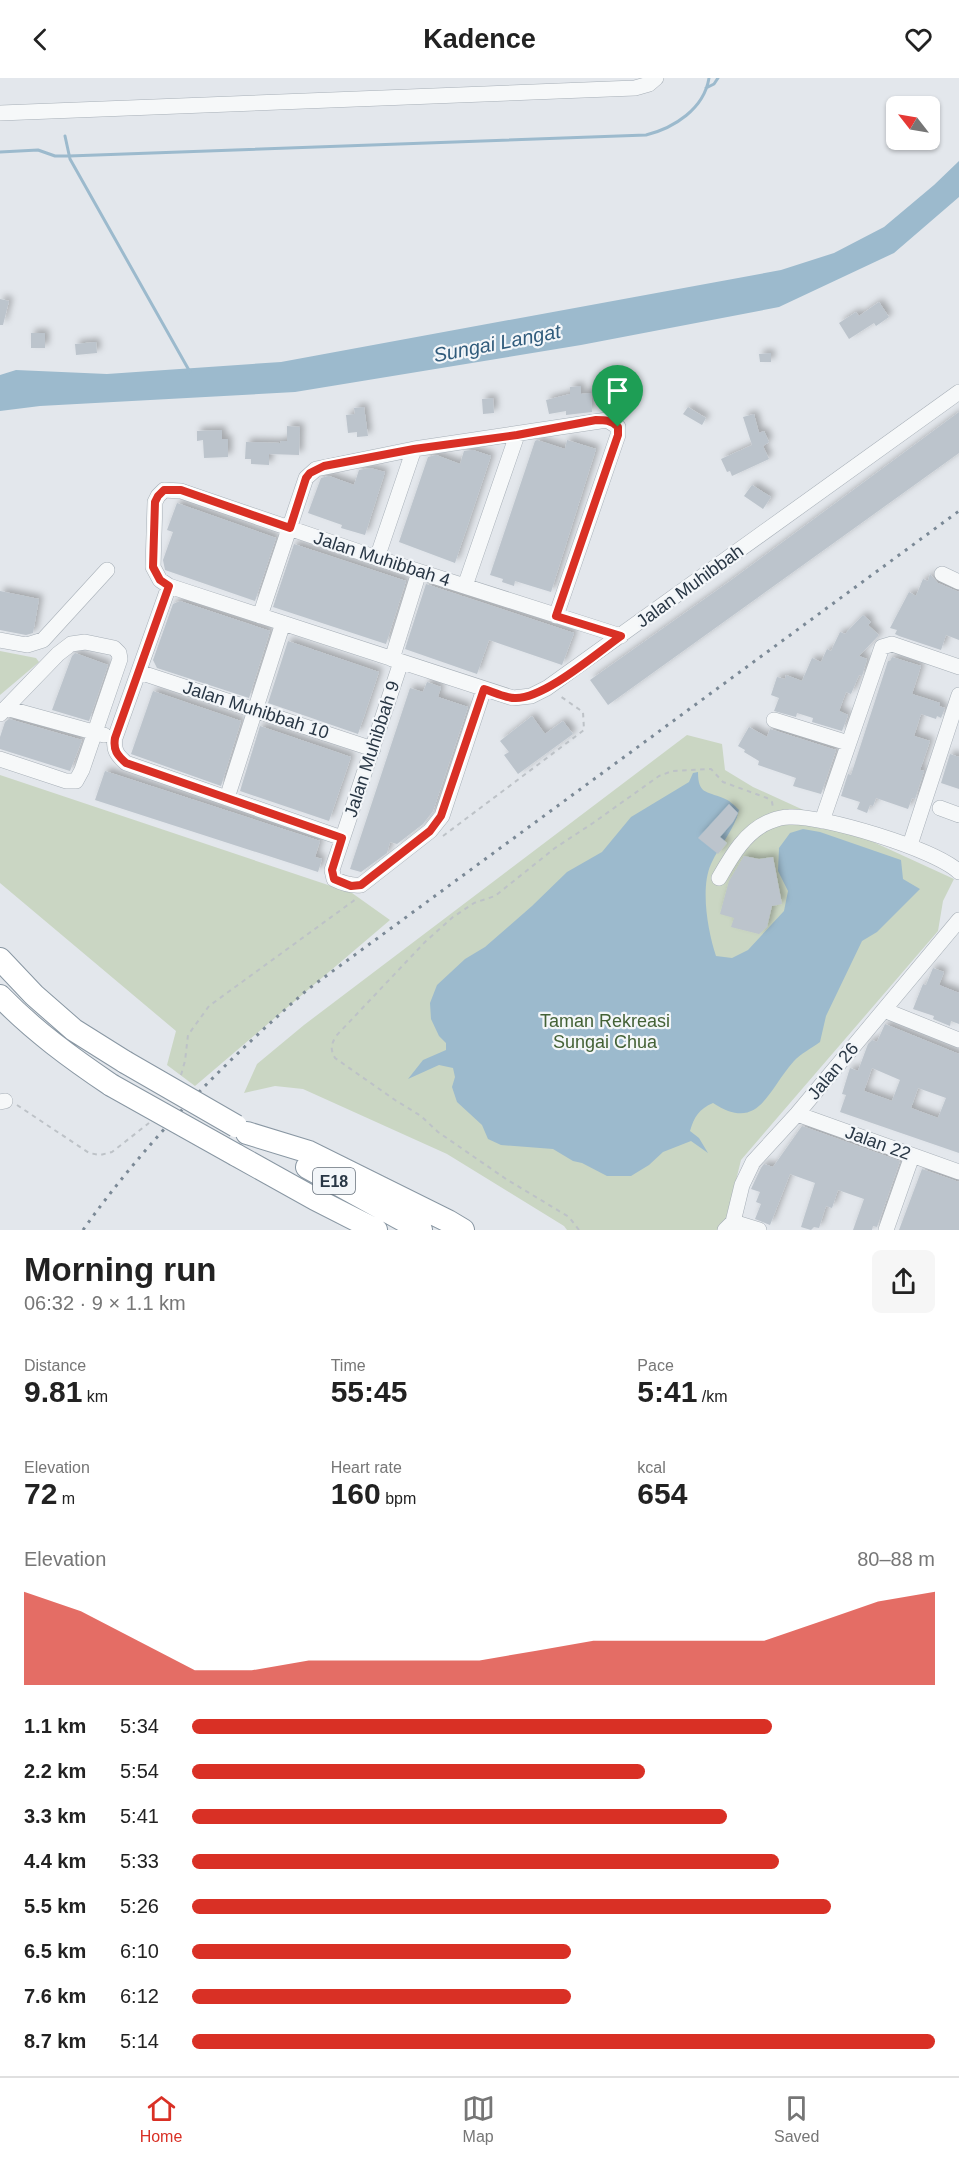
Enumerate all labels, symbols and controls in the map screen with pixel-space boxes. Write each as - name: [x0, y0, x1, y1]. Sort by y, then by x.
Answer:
- icon: back: [24, 23, 57, 56]
- icon: heart: [902, 23, 935, 56]
- text: Kadence: [423, 24, 536, 54]
- north arrow: [886, 96, 940, 150]
- map controls: [886, 96, 940, 150]
- water label: Sungai Langat: [432, 320, 564, 366]
- pin: [592, 365, 643, 427]
- icon: arrive: [601, 374, 634, 407]
- street label: Jalan Muhibbah 4: [311, 528, 453, 590]
- street label: Jalan Muhibbah: [633, 541, 747, 631]
- street label: Jalan Muhibbah 10: [181, 677, 331, 743]
- street label: Jalan Muhibbah 9: [341, 678, 403, 820]
- park label: Taman Rekreasi Sungai Chua: [540, 1011, 670, 1052]
- street label: Jalan 26: [803, 1039, 863, 1103]
- street label: Jalan 22: [843, 1122, 913, 1164]
- road number: E18: [313, 1168, 355, 1194]
- button: share: [872, 1250, 935, 1313]
- text: Morning run: [24, 1251, 216, 1288]
- text: 06:32 · 9 × 1.1 km: [24, 1292, 186, 1314]
- text: Distance: [24, 1357, 86, 1374]
- text: Time: [331, 1357, 366, 1374]
- text: Pace: [637, 1357, 674, 1374]
- text: 9.81: [24, 1375, 82, 1408]
- text: 55:45: [331, 1375, 407, 1408]
- text: 5:41: [637, 1375, 697, 1408]
- text: km: [82, 1388, 108, 1405]
- text: /km: [697, 1388, 728, 1405]
- text: Elevation: [24, 1459, 90, 1476]
- text: Heart rate: [331, 1459, 402, 1476]
- text: kcal: [637, 1459, 666, 1476]
- text: 72: [24, 1477, 57, 1510]
- text: 160: [331, 1477, 381, 1510]
- text: 654: [637, 1477, 687, 1510]
- text: m: [57, 1490, 75, 1507]
- text: bpm: [381, 1490, 416, 1507]
- text: Elevation: [24, 1548, 106, 1570]
- text: 80–88 m: [857, 1548, 935, 1570]
- text: 1.1 km: [24, 1715, 86, 1737]
- text: 5:34: [120, 1715, 159, 1737]
- text: 2.2 km: [24, 1760, 86, 1782]
- text: 5:54: [120, 1760, 159, 1782]
- text: 3.3 km: [24, 1805, 86, 1827]
- text: 5:41: [120, 1805, 159, 1827]
- text: 4.4 km: [24, 1850, 86, 1872]
- text: 5:33: [120, 1850, 159, 1872]
- text: 5.5 km: [24, 1895, 86, 1917]
- text: 5:26: [120, 1895, 159, 1917]
- text: 6.5 km: [24, 1940, 86, 1962]
- text: 6:10: [120, 1940, 159, 1962]
- text: 7.6 km: [24, 1985, 86, 2007]
- text: 6:12: [120, 1985, 159, 2007]
- text: 8.7 km: [24, 2030, 86, 2052]
- text: 5:14: [120, 2030, 159, 2052]
- tab: Home: [140, 2092, 182, 2146]
- tab: Map: [462, 2092, 495, 2146]
- tab: Saved: [774, 2092, 819, 2146]

